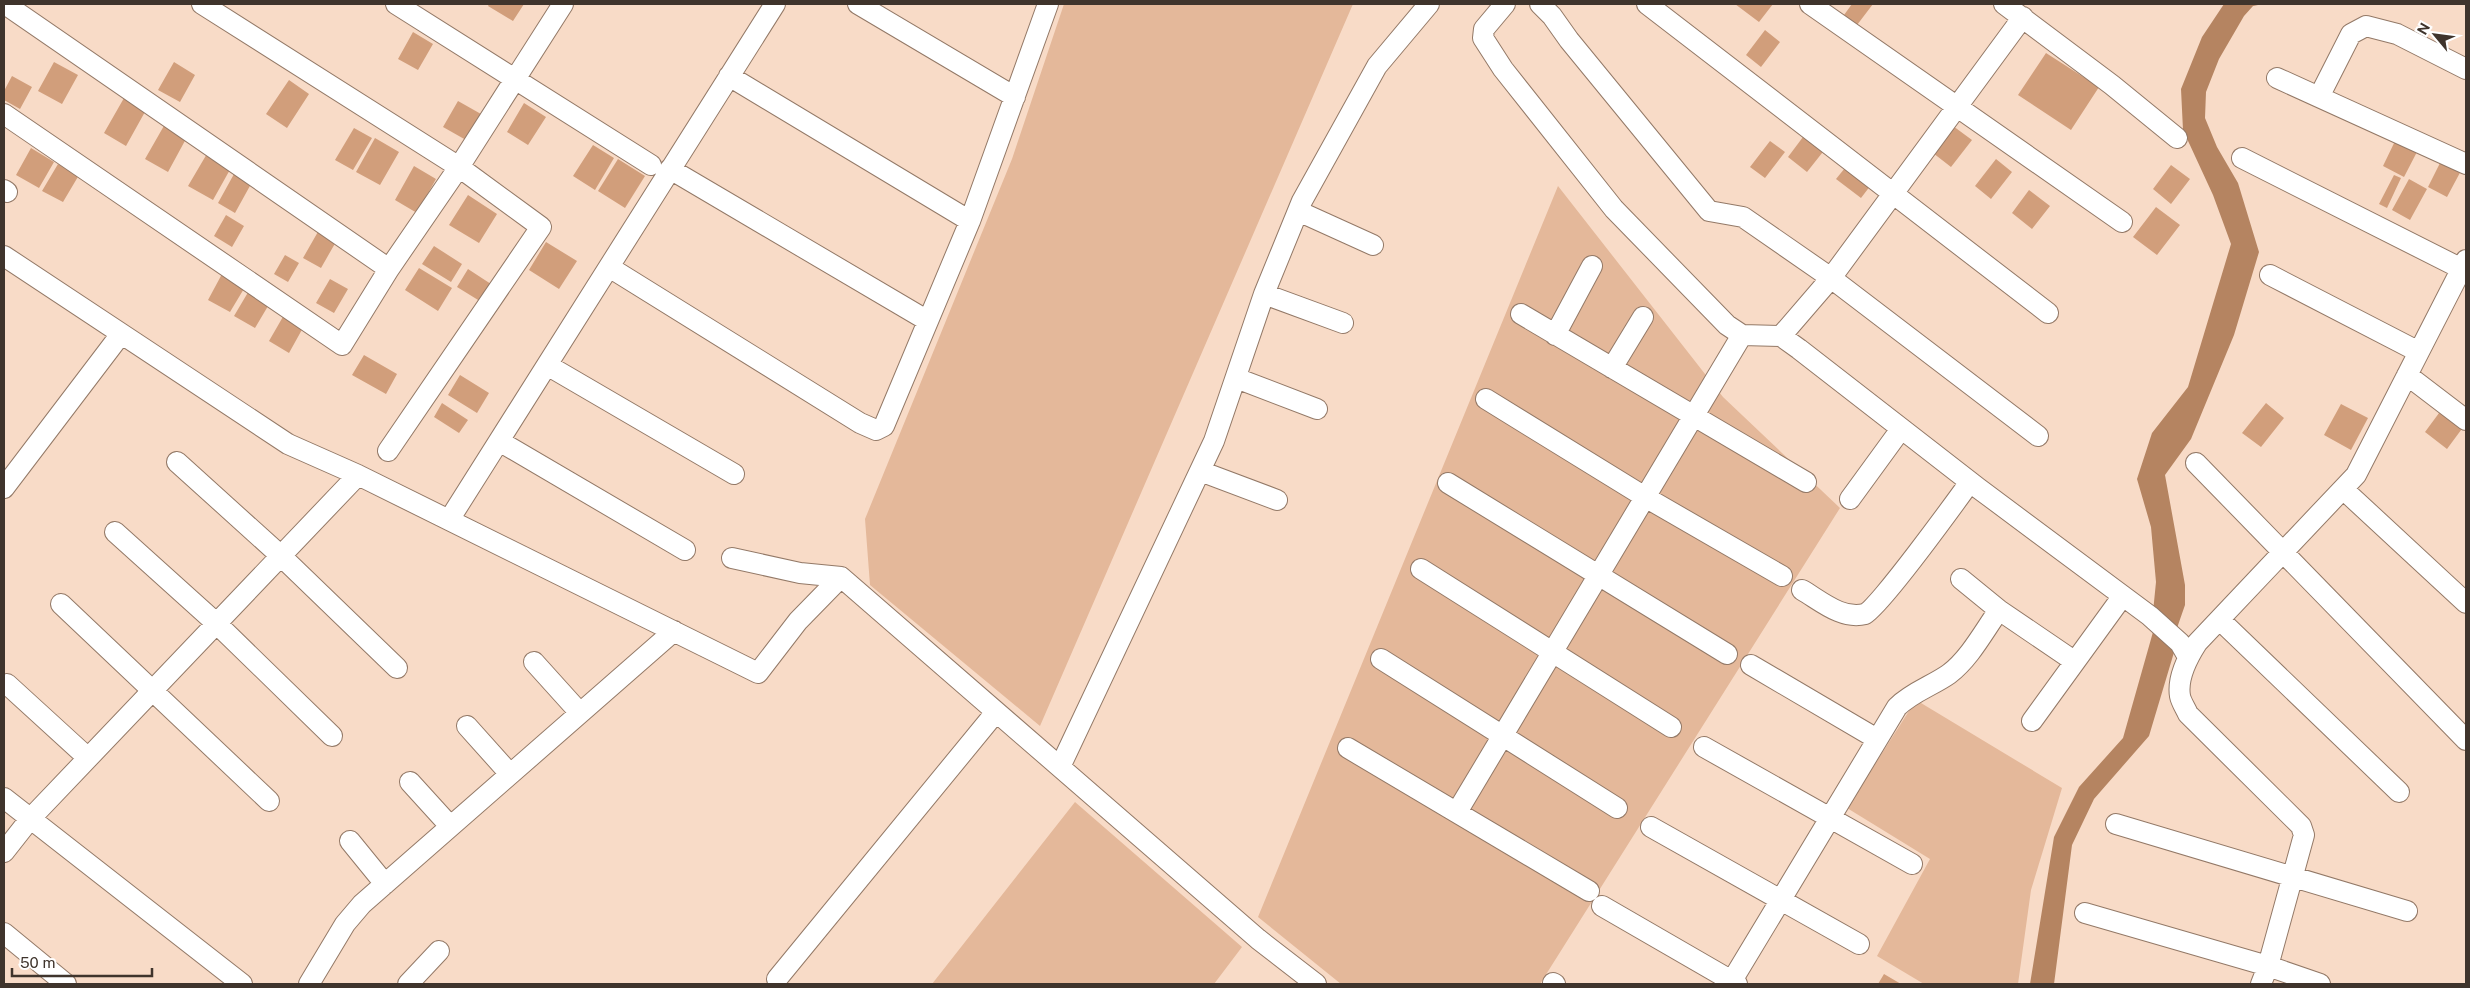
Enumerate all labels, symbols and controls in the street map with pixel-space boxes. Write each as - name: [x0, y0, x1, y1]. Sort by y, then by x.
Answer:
- north arrow: [2410, 10, 2460, 60]
- text: N: [2414, 20, 2433, 37]
- scale bar: [12, 946, 152, 978]
- text: 50 m: [20, 954, 55, 971]

